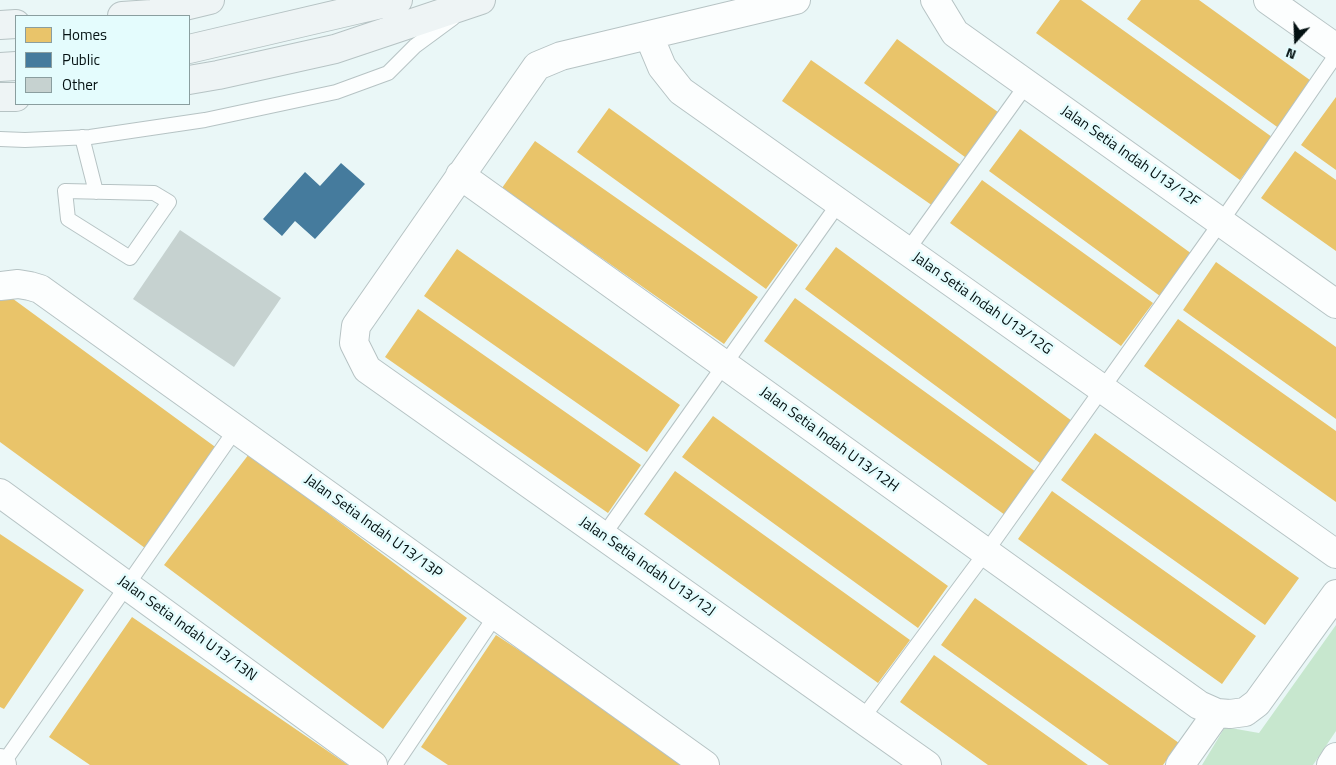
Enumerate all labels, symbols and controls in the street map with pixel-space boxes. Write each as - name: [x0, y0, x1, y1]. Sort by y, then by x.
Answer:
- legend: [15, 15, 190, 105]
- north arrow: [1271, 15, 1321, 65]
- text: Homes: [62, 23, 107, 46]
- text: N: [1283, 43, 1299, 66]
- text: Public: [62, 48, 100, 71]
- text: Other: [62, 73, 98, 96]
- street label: Jalan Setia Indah U13/12F: [1057, 102, 1203, 212]
- street label: Jalan Setia Indah U13/12G: [909, 249, 1055, 359]
- street label: Jalan Setia Indah U13/12H: [756, 384, 902, 496]
- street label: Jalan Setia Indah U13/13P: [301, 471, 445, 583]
- street label: Jalan Setia Indah U13/12J: [576, 513, 718, 621]
- street label: Jalan Setia Indah U13/13N: [114, 573, 260, 685]

